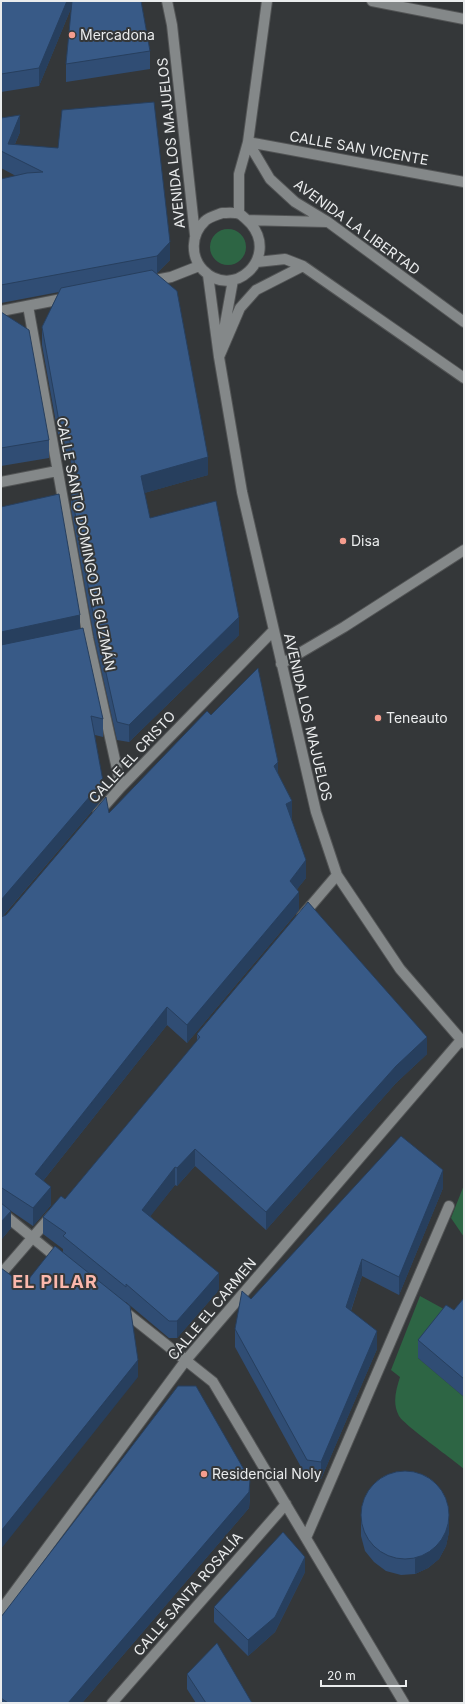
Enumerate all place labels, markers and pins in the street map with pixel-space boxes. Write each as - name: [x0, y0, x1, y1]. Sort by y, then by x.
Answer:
- place label: Mercadona: [80, 26, 155, 43]
- marker: Mercadona: [67, 30, 77, 40]
- place label: Disa: [351, 532, 380, 549]
- marker: Disa: [338, 536, 348, 546]
- place label: Teneauto: [386, 709, 448, 726]
- marker: Teneauto: [373, 713, 383, 723]
- place label: Residencial Noly: [212, 1465, 322, 1482]
- marker: Residencial Noly: [199, 1469, 209, 1479]

